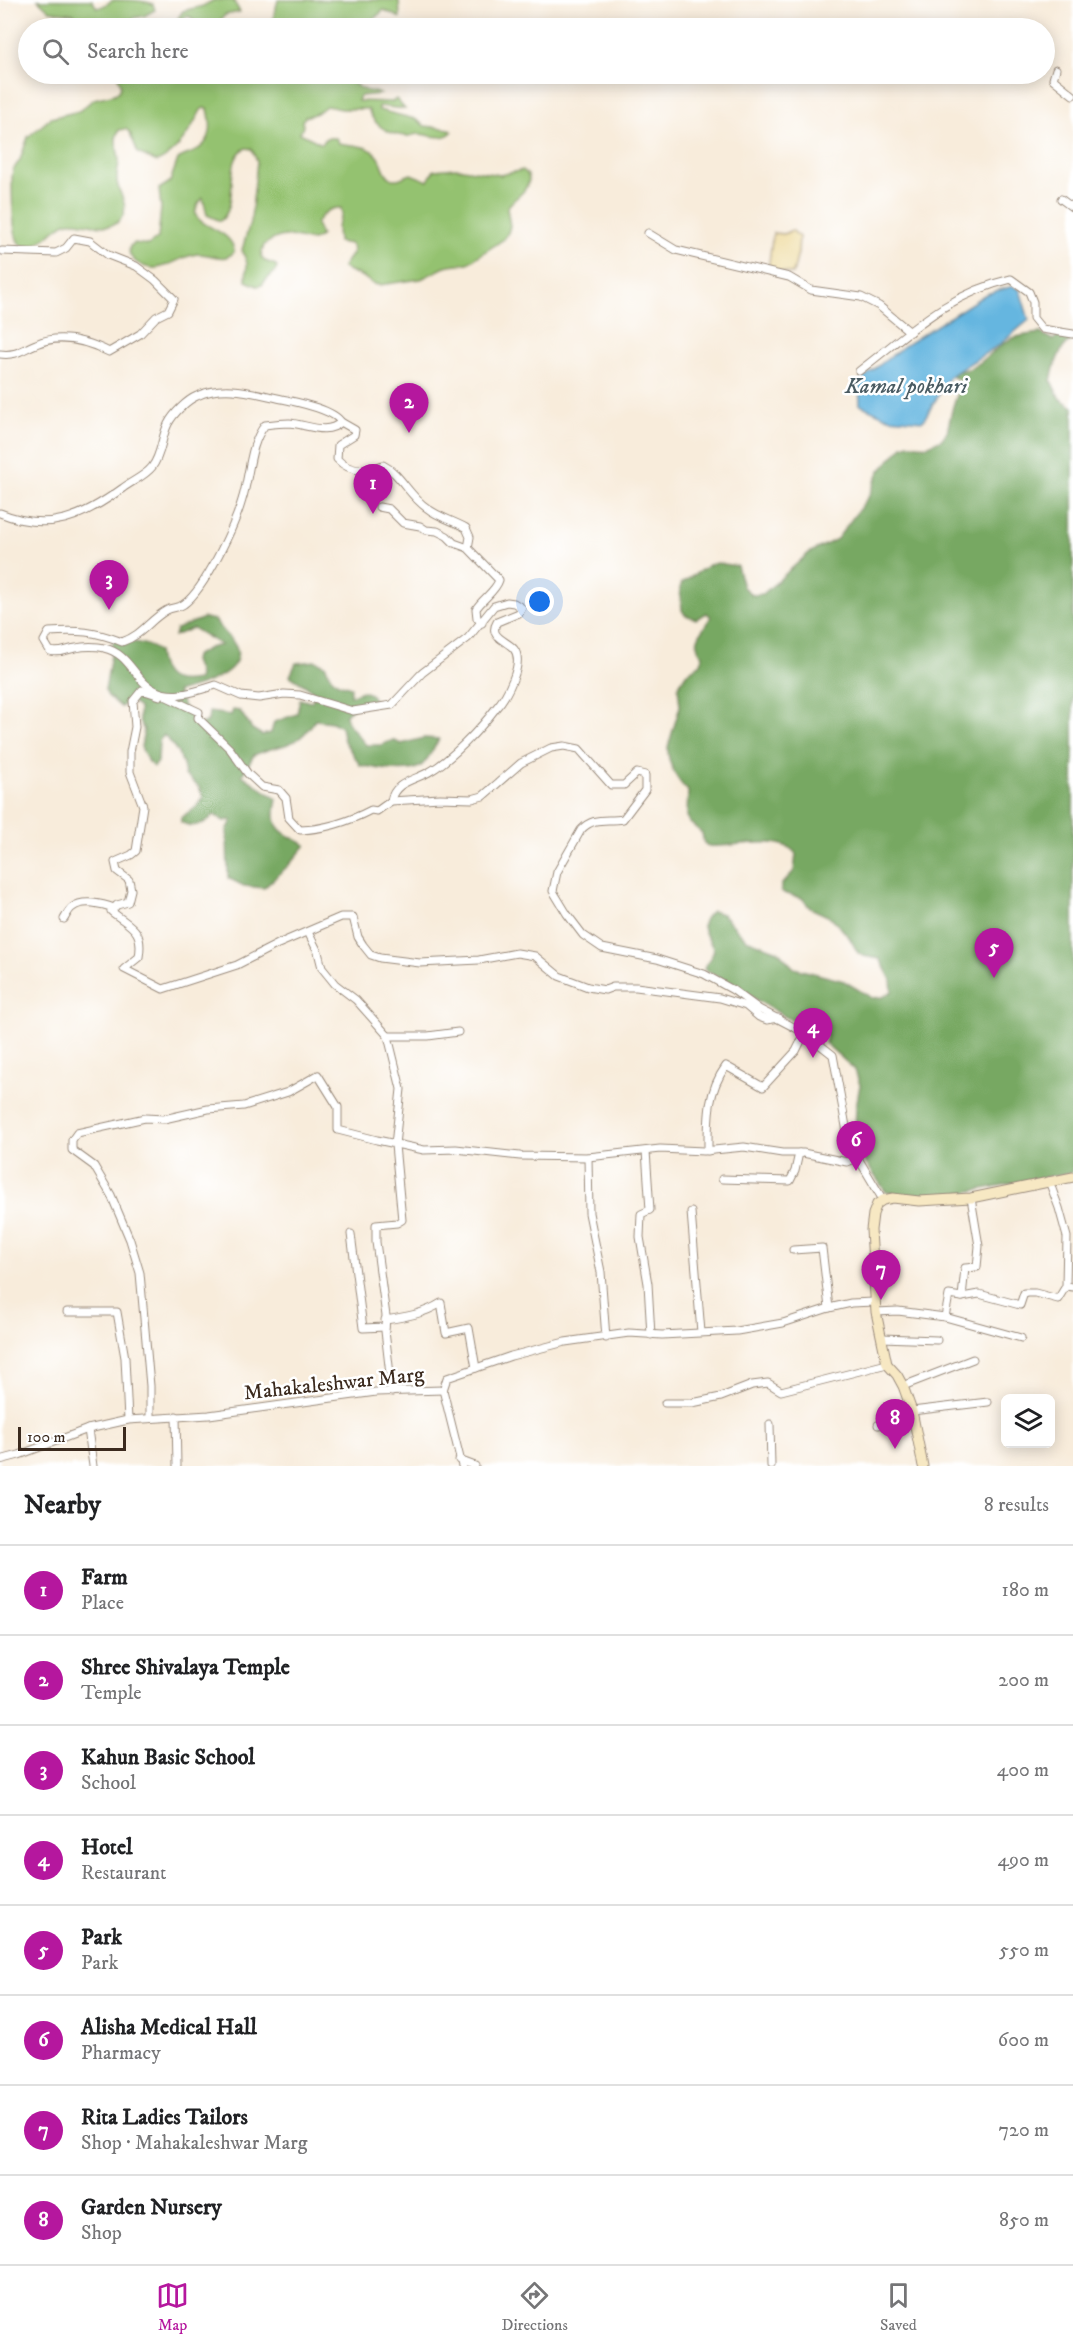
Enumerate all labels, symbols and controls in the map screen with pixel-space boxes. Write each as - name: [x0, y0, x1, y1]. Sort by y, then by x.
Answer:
- search box: [18, 18, 1055, 84]
- icon: search: [39, 35, 72, 68]
- text: Search here: [87, 38, 189, 65]
- water label: Kamal pokhari: [844, 373, 968, 400]
- pin: 2: [390, 384, 428, 433]
- pin: 1: [354, 464, 392, 514]
- pin: 3: [90, 560, 128, 610]
- your location: [525, 587, 554, 616]
- pin: 5: [974, 928, 1014, 978]
- pin: 4: [794, 1008, 832, 1058]
- pin: 6: [836, 1122, 876, 1171]
- pin: 7: [862, 1250, 900, 1300]
- street label: Mahakaleshwar Marg: [243, 1362, 426, 1406]
- map controls: [1001, 1394, 1055, 1448]
- button: layers: [1001, 1394, 1055, 1448]
- pin: 8: [876, 1400, 914, 1449]
- scale bar: [18, 1424, 126, 1452]
- text: 100 m: [27, 1427, 66, 1447]
- text: Nearby: [24, 1489, 101, 1522]
- text: 8 results: [984, 1493, 1049, 1518]
- text: Farm: [81, 1564, 128, 1591]
- text: 1: [40, 1578, 47, 1603]
- text: 180 m: [1002, 1578, 1049, 1603]
- text: Place: [81, 1591, 124, 1616]
- text: Shree Shivalaya Temple: [81, 1654, 290, 1681]
- text: 2: [39, 1668, 48, 1693]
- text: 200 m: [998, 1668, 1049, 1693]
- text: Temple: [81, 1681, 142, 1706]
- text: Kahun Basic School: [81, 1744, 255, 1771]
- text: 3: [40, 1758, 47, 1783]
- text: 400 m: [997, 1758, 1049, 1783]
- text: School: [81, 1771, 136, 1796]
- text: Hotel: [81, 1834, 133, 1861]
- text: 4: [38, 1848, 49, 1873]
- text: 490 m: [997, 1848, 1049, 1873]
- text: Restaurant: [81, 1861, 166, 1886]
- text: Park: [81, 1924, 122, 1951]
- text: 5: [39, 1938, 48, 1963]
- text: 550 m: [999, 1938, 1049, 1963]
- text: Park: [81, 1951, 118, 1976]
- text: Alisha Medical Hall: [81, 2014, 257, 2041]
- text: 6: [38, 2028, 49, 2053]
- text: 600 m: [998, 2028, 1049, 2053]
- text: Pharmacy: [81, 2041, 161, 2066]
- text: Rita Ladies Tailors: [81, 2104, 248, 2131]
- text: 7: [38, 2118, 49, 2143]
- text: 720 m: [999, 2118, 1049, 2143]
- text: Shop · Mahakaleshwar Marg: [81, 2131, 307, 2156]
- text: Garden Nursery: [81, 2194, 222, 2221]
- text: 8: [38, 2208, 49, 2233]
- text: 850 m: [999, 2208, 1049, 2233]
- text: Shop: [81, 2221, 122, 2246]
- tab: Map: [156, 2279, 189, 2335]
- tab: Directions: [501, 2279, 568, 2335]
- tab: Saved: [880, 2279, 917, 2335]

